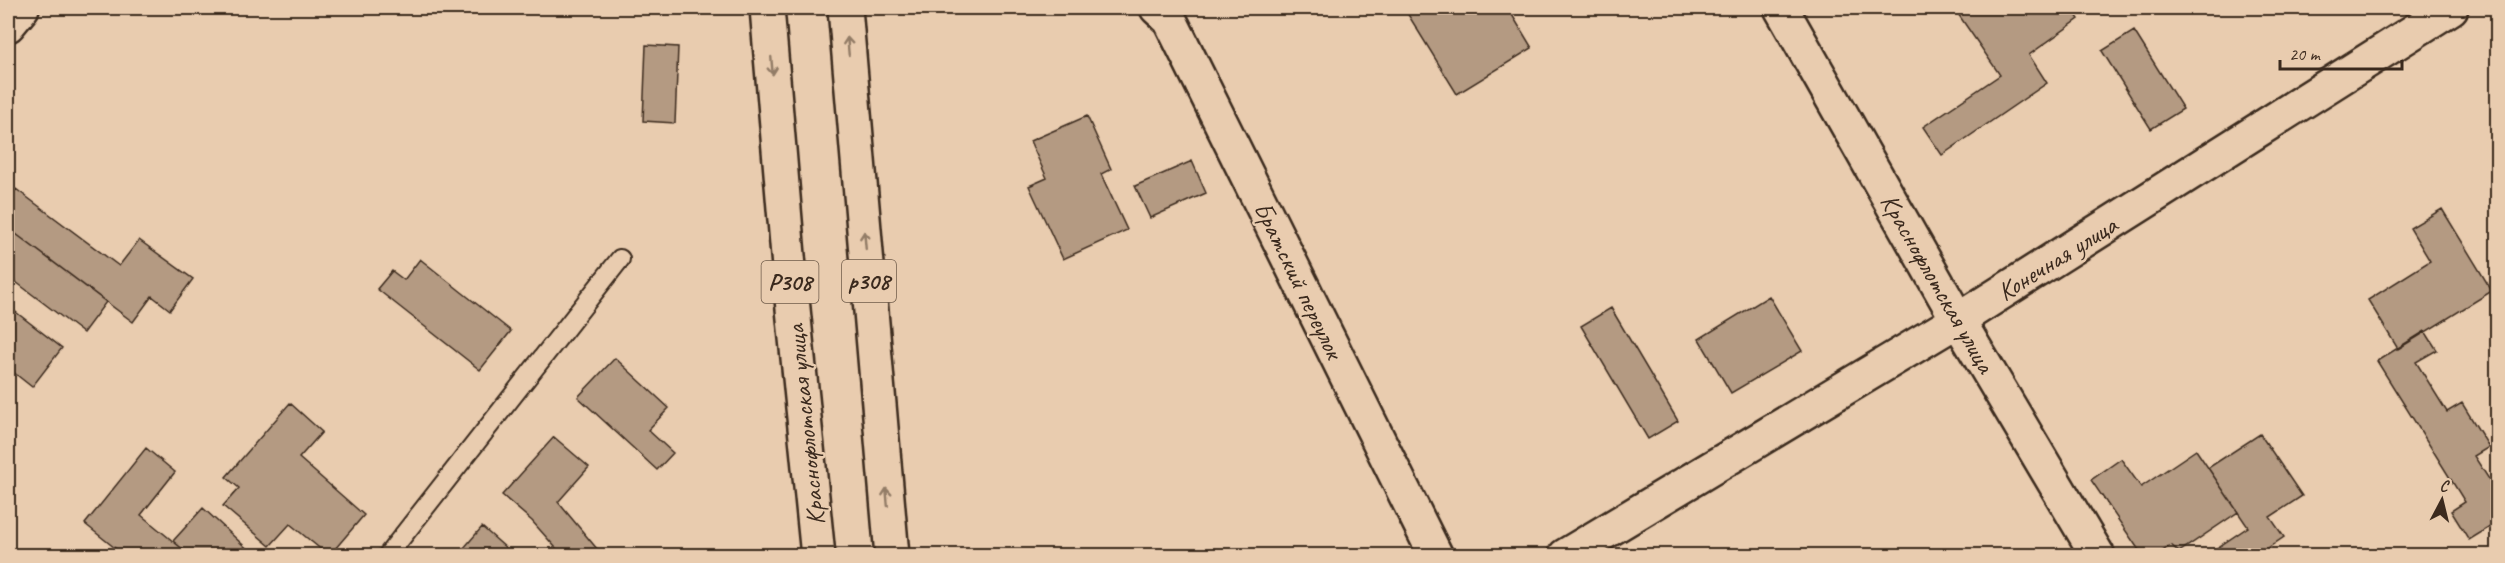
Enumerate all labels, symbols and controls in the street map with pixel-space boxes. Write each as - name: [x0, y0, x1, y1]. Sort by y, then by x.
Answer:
- scale bar: [2280, 33, 2402, 71]
- one-way arrow: [843, 36, 854, 56]
- text: 20 m: [2289, 43, 2322, 65]
- one-way arrow: [767, 55, 778, 75]
- street label: Краснофлотская улица: [1873, 188, 2003, 380]
- street label: Братский переулок: [1246, 196, 1352, 366]
- street label: Конечная улица: [1991, 208, 2125, 308]
- one-way arrow: [859, 231, 870, 251]
- road number: p308: [842, 260, 896, 302]
- road number: P308: [762, 261, 818, 303]
- street label: Краснофлотская улица: [778, 322, 832, 527]
- north arrow: [2412, 470, 2472, 530]
- text: С: [2439, 476, 2451, 497]
- one-way arrow: [881, 488, 892, 508]

